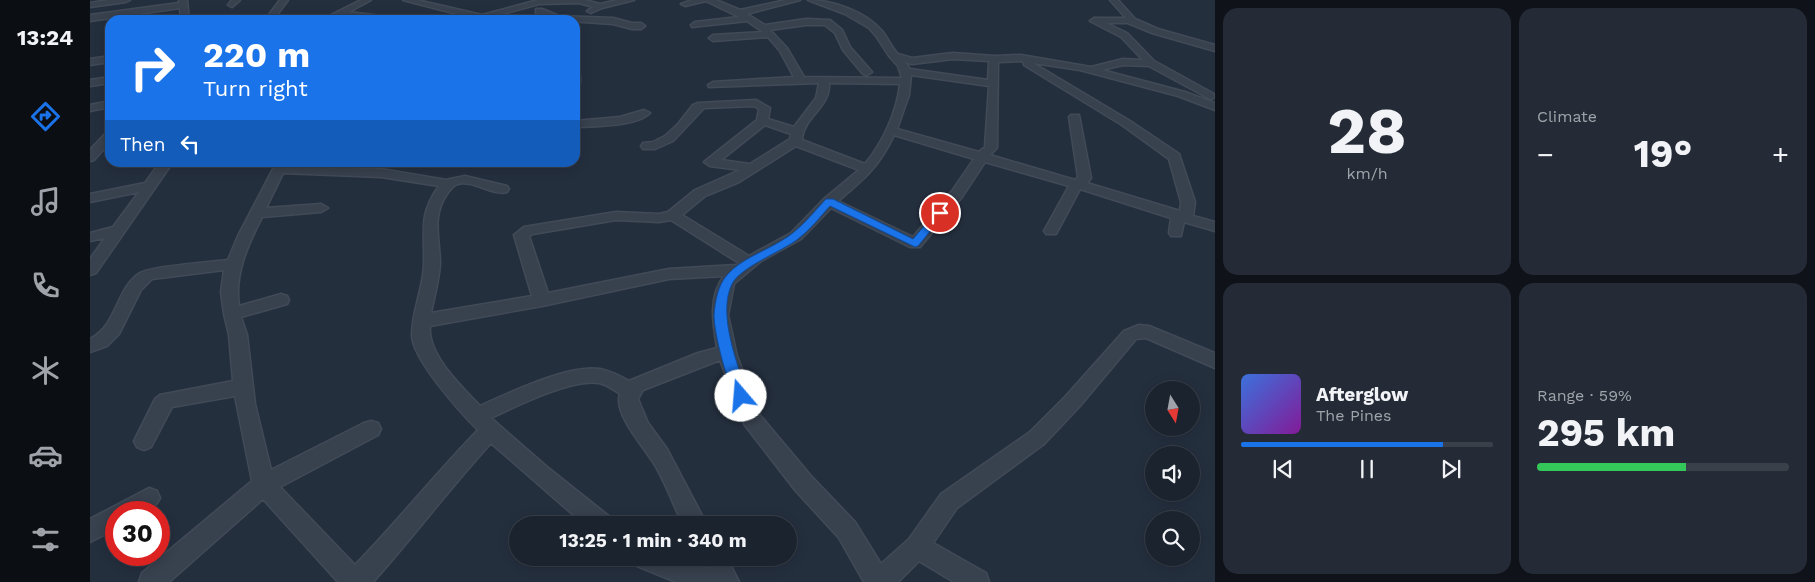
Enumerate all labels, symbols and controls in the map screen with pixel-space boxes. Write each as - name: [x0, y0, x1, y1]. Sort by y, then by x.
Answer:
- text: 13:24: [17, 25, 73, 50]
- text: 220 m: [203, 34, 310, 76]
- icon: right: [120, 35, 185, 100]
- text: Turn right: [203, 76, 308, 101]
- text: 28: [1327, 93, 1407, 169]
- icon: directions: [28, 99, 63, 134]
- text: Climate: [1537, 107, 1597, 126]
- icon: left: [176, 130, 204, 158]
- text: 19°: [1634, 132, 1692, 176]
- text: Then: [120, 133, 166, 156]
- text: −: [1537, 138, 1554, 171]
- text: +: [1772, 138, 1789, 171]
- text: km/h: [1346, 164, 1388, 183]
- icon: music: [28, 184, 63, 219]
- pin: [919, 192, 961, 234]
- icon: arrive: [926, 199, 954, 227]
- icon: phone: [28, 268, 63, 303]
- icon: climate: [28, 353, 63, 388]
- position arrow: [714, 369, 766, 421]
- north arrow: [1145, 381, 1200, 436]
- map controls: [1145, 381, 1200, 566]
- text: Afterglow: [1316, 383, 1408, 406]
- text: Range · 59%: [1537, 386, 1632, 405]
- text: The Pines: [1316, 406, 1392, 425]
- text: 295 km: [1537, 411, 1675, 455]
- icon: car: [28, 438, 63, 473]
- button: sound: [1145, 446, 1200, 501]
- icon: previous: [1269, 455, 1297, 483]
- icon: pause: [1353, 455, 1381, 483]
- icon: next: [1437, 455, 1465, 483]
- speed limit sign: 30: [105, 501, 170, 566]
- button: search: [1145, 511, 1200, 566]
- icon: filters: [28, 522, 63, 557]
- text: 13:25 · 1 min · 340 m: [559, 529, 747, 552]

